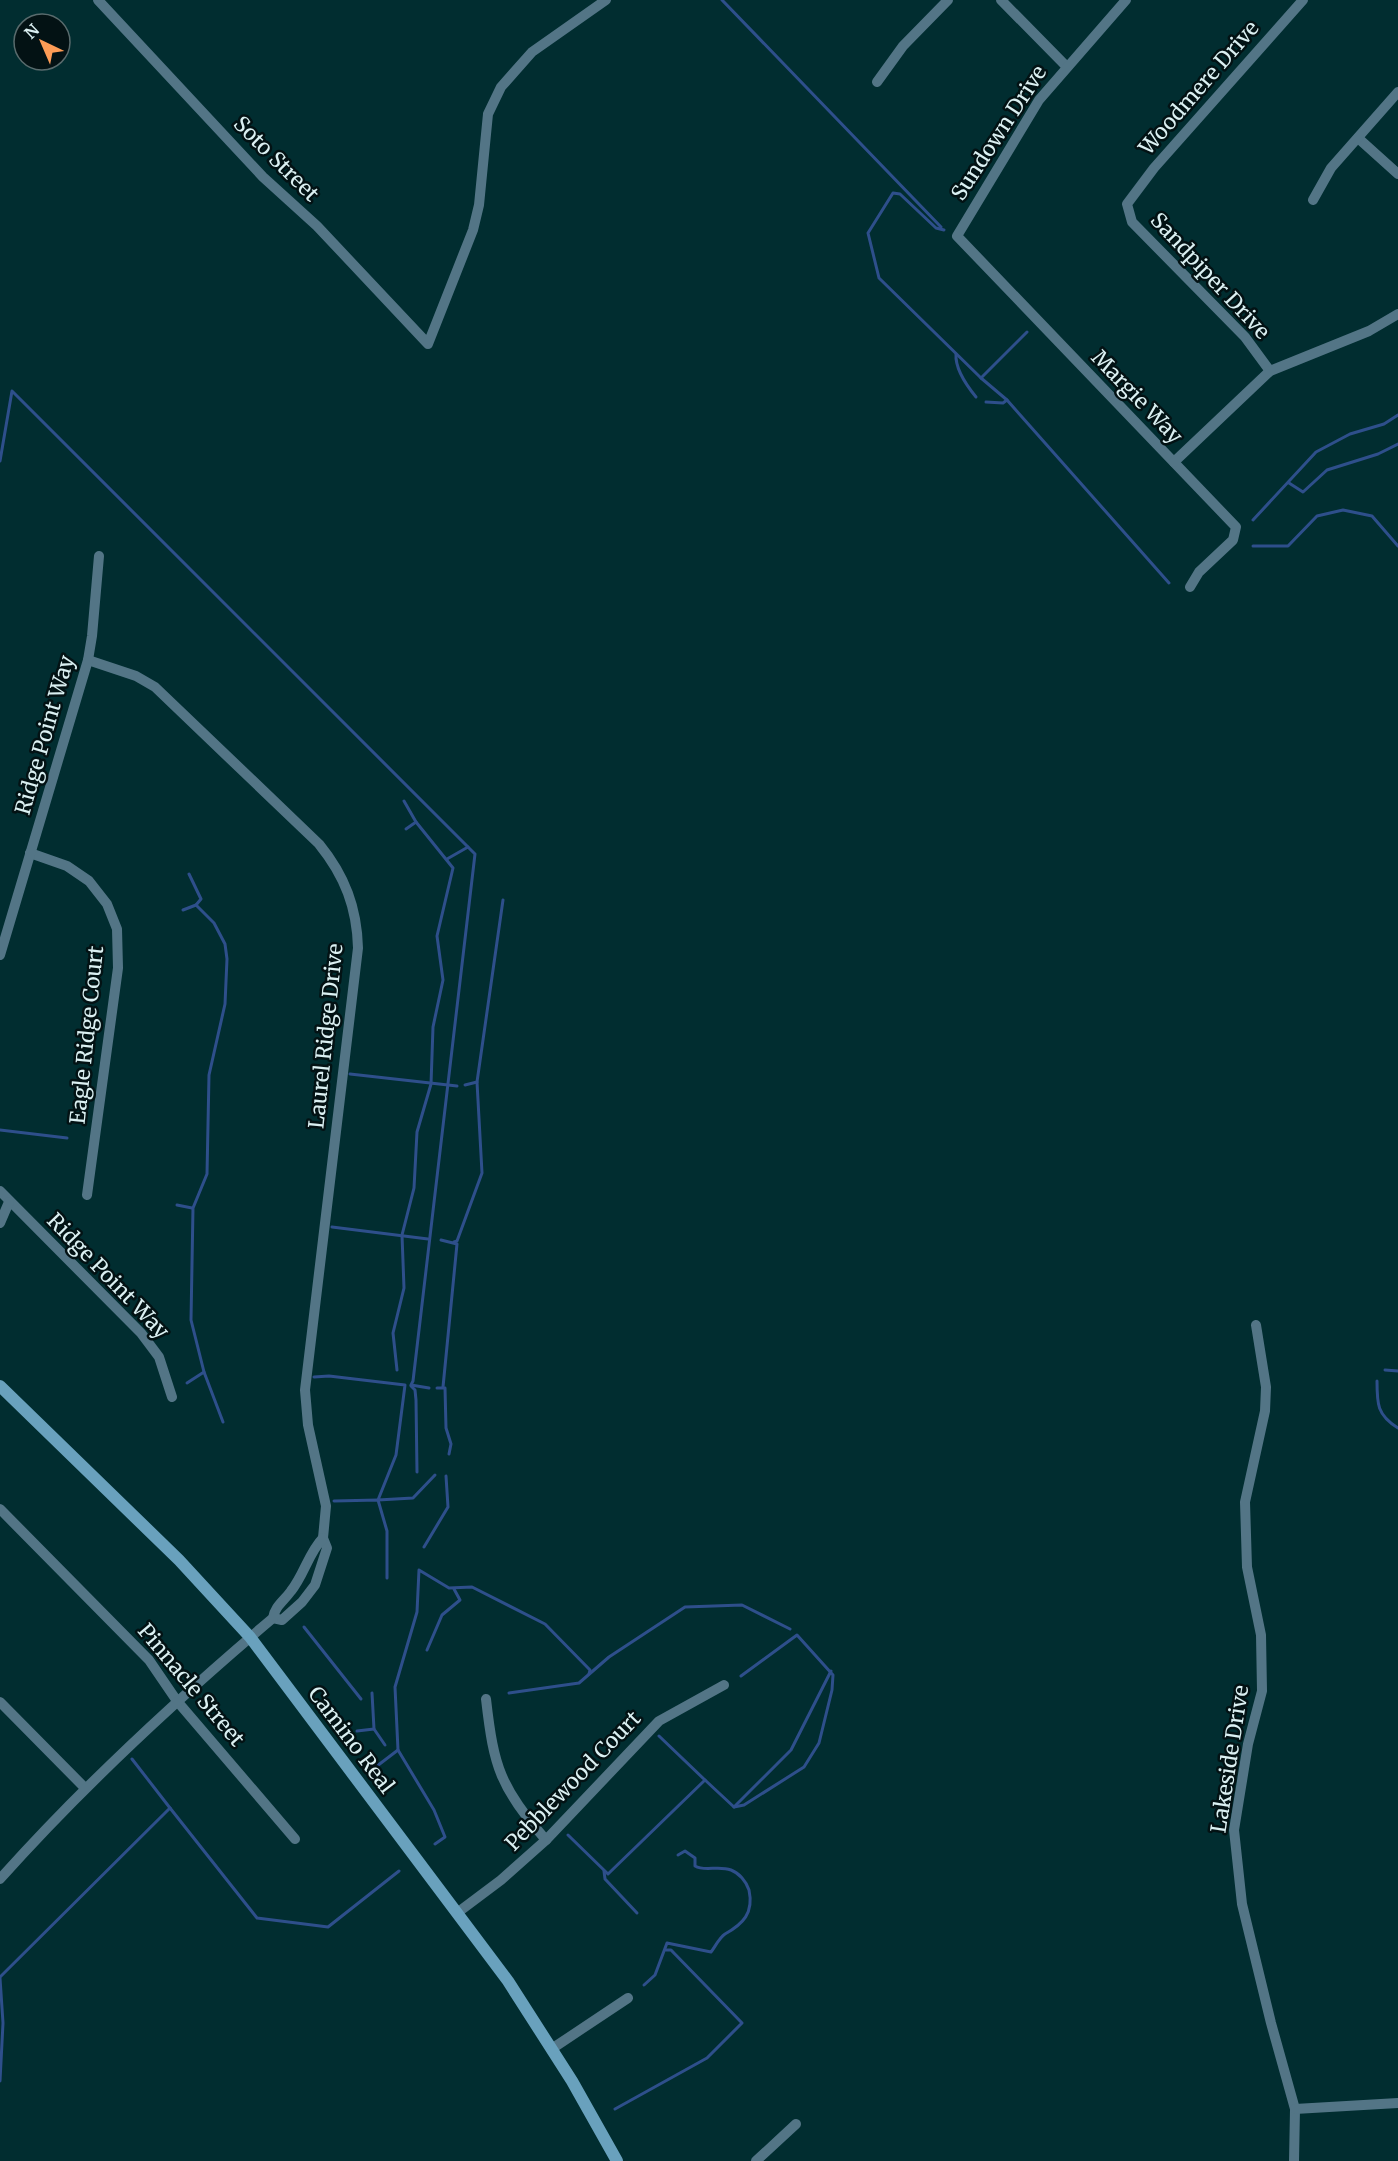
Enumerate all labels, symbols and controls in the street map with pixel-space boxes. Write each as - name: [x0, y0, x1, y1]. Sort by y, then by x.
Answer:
- north arrow: [12, 12, 72, 72]
- street label: Woodmere Drive: [1132, 15, 1264, 161]
- text: N: [20, 19, 43, 43]
- street label: Sundown Drive: [945, 60, 1052, 205]
- street label: Soto Street: [228, 110, 325, 207]
- street label: Sandpiper Drive: [1145, 207, 1276, 345]
- street label: Margie Way: [1086, 344, 1189, 450]
- street label: Ridge Point Way: [9, 651, 80, 818]
- street label: Laurel Ridge Drive: [302, 942, 349, 1130]
- street label: Eagle Ridge Court: [64, 944, 109, 1125]
- street label: Ridge Point Way: [42, 1207, 176, 1345]
- street label: Pinnacle Street: [132, 1618, 251, 1752]
- street label: Camino Real: [302, 1681, 401, 1799]
- street label: Lakeside Drive: [1205, 1683, 1254, 1835]
- street label: Pebblewood Court: [499, 1705, 646, 1856]

